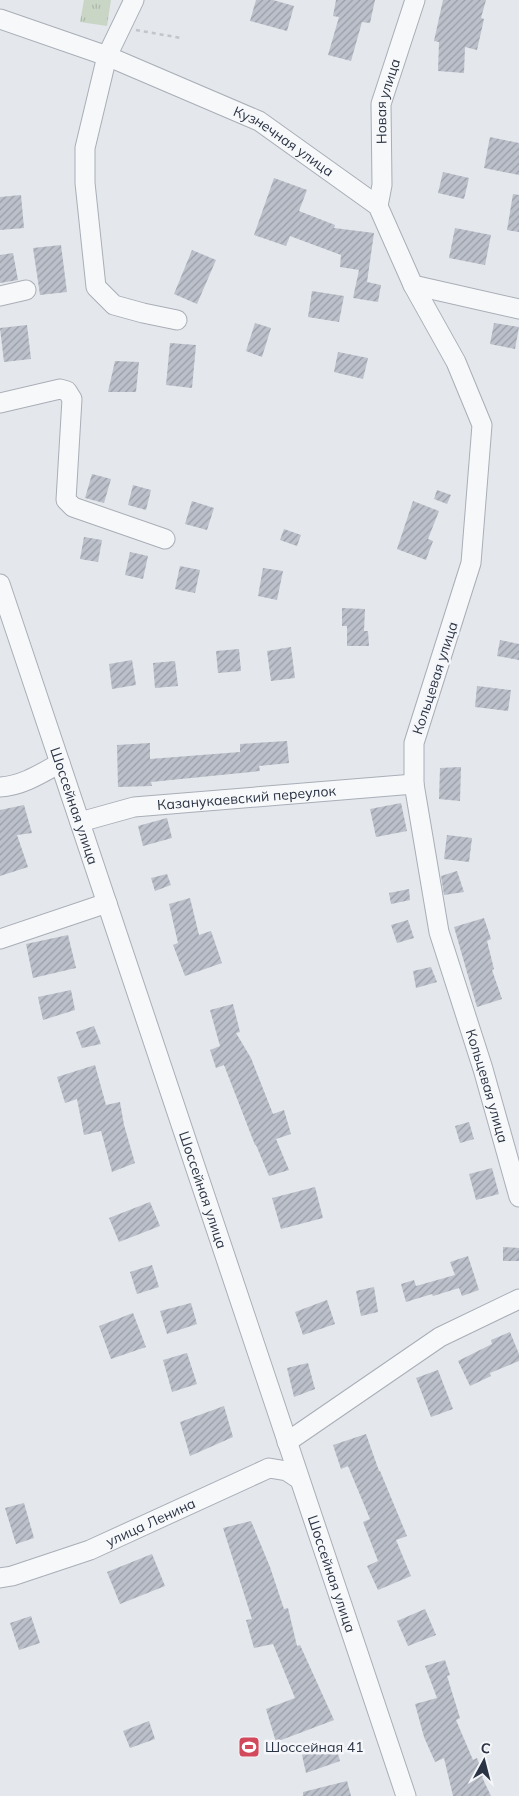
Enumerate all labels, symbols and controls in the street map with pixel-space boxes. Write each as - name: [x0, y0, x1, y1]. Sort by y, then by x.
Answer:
- street label: Новая улица: [372, 56, 404, 144]
- street label: Кузнечная улица: [231, 102, 337, 181]
- street label: Кольцевая улица: [408, 619, 462, 737]
- street label: Шоссейная улица: [46, 745, 102, 867]
- street label: Казанукаевский переулок: [156, 781, 337, 814]
- street label: Кольцевая улица: [462, 1027, 512, 1145]
- street label: Шоссейная улица: [175, 1129, 231, 1251]
- street label: улица Ленина: [103, 1494, 198, 1551]
- street label: Шоссейная улица: [304, 1513, 360, 1635]
- sports icon: Шоссейная 41: [237, 1735, 261, 1759]
- north arrow: [459, 1736, 509, 1786]
- place label: Шоссейная 41: [265, 1738, 364, 1756]
- text: С: [480, 1739, 491, 1758]

